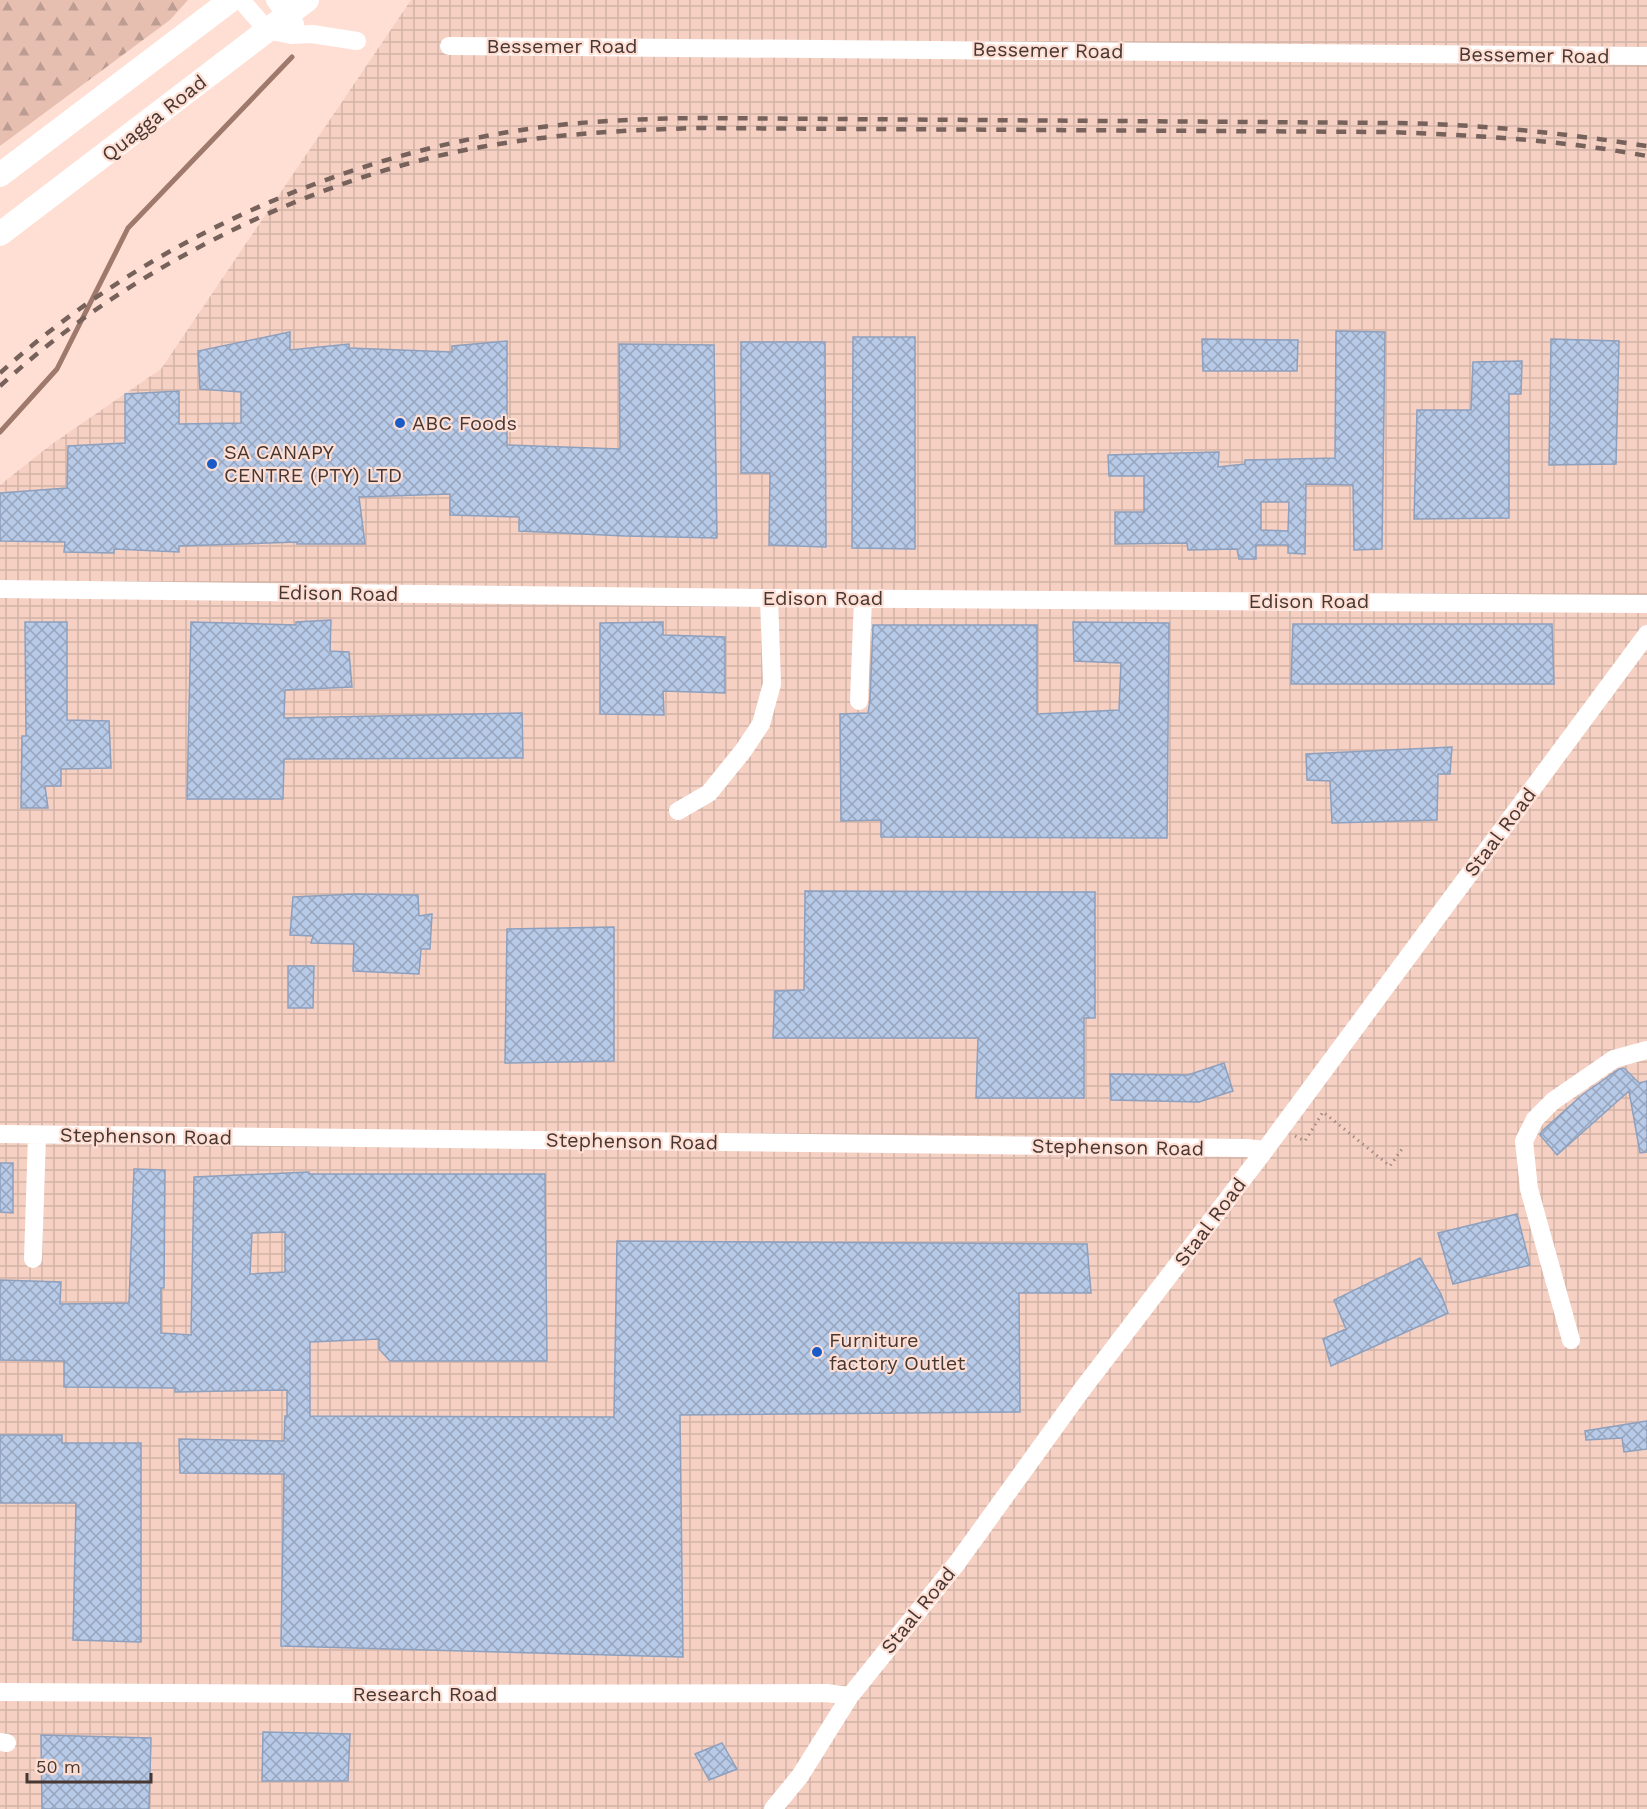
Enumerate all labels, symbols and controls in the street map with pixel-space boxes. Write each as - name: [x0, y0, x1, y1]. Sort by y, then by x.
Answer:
- street label: Bessemer Road: [486, 34, 638, 58]
- street label: Bessemer Road: [972, 37, 1124, 63]
- street label: Bessemer Road: [1458, 42, 1610, 68]
- street label: Quagga Road: [97, 70, 211, 166]
- place label: ABC Foods: [412, 411, 517, 435]
- marker: ABC Foods: [393, 416, 407, 430]
- place label: SA CANAPY CENTRE (PTY) LTD: [224, 440, 402, 487]
- marker: SA CANAPY CENTRE (PTY) LTD: [205, 457, 219, 471]
- street label: Edison Road: [277, 580, 399, 606]
- street label: Edison Road: [763, 586, 883, 610]
- street label: Edison Road: [1249, 589, 1369, 613]
- street label: Staal Road: [1459, 783, 1541, 881]
- street label: Stephenson Road: [60, 1122, 232, 1150]
- street label: Stephenson Road: [546, 1127, 718, 1155]
- street label: Stephenson Road: [1032, 1133, 1204, 1161]
- street label: Staal Road: [1169, 1173, 1251, 1271]
- place label: Furniture factory Outlet: [829, 1328, 966, 1375]
- marker: Furniture factory Outlet: [810, 1345, 824, 1359]
- street label: Staal Road: [876, 1562, 960, 1658]
- street label: Research Road: [353, 1682, 497, 1706]
- scale bar: [27, 1746, 152, 1784]
- text: 50 m: [36, 1756, 81, 1777]

